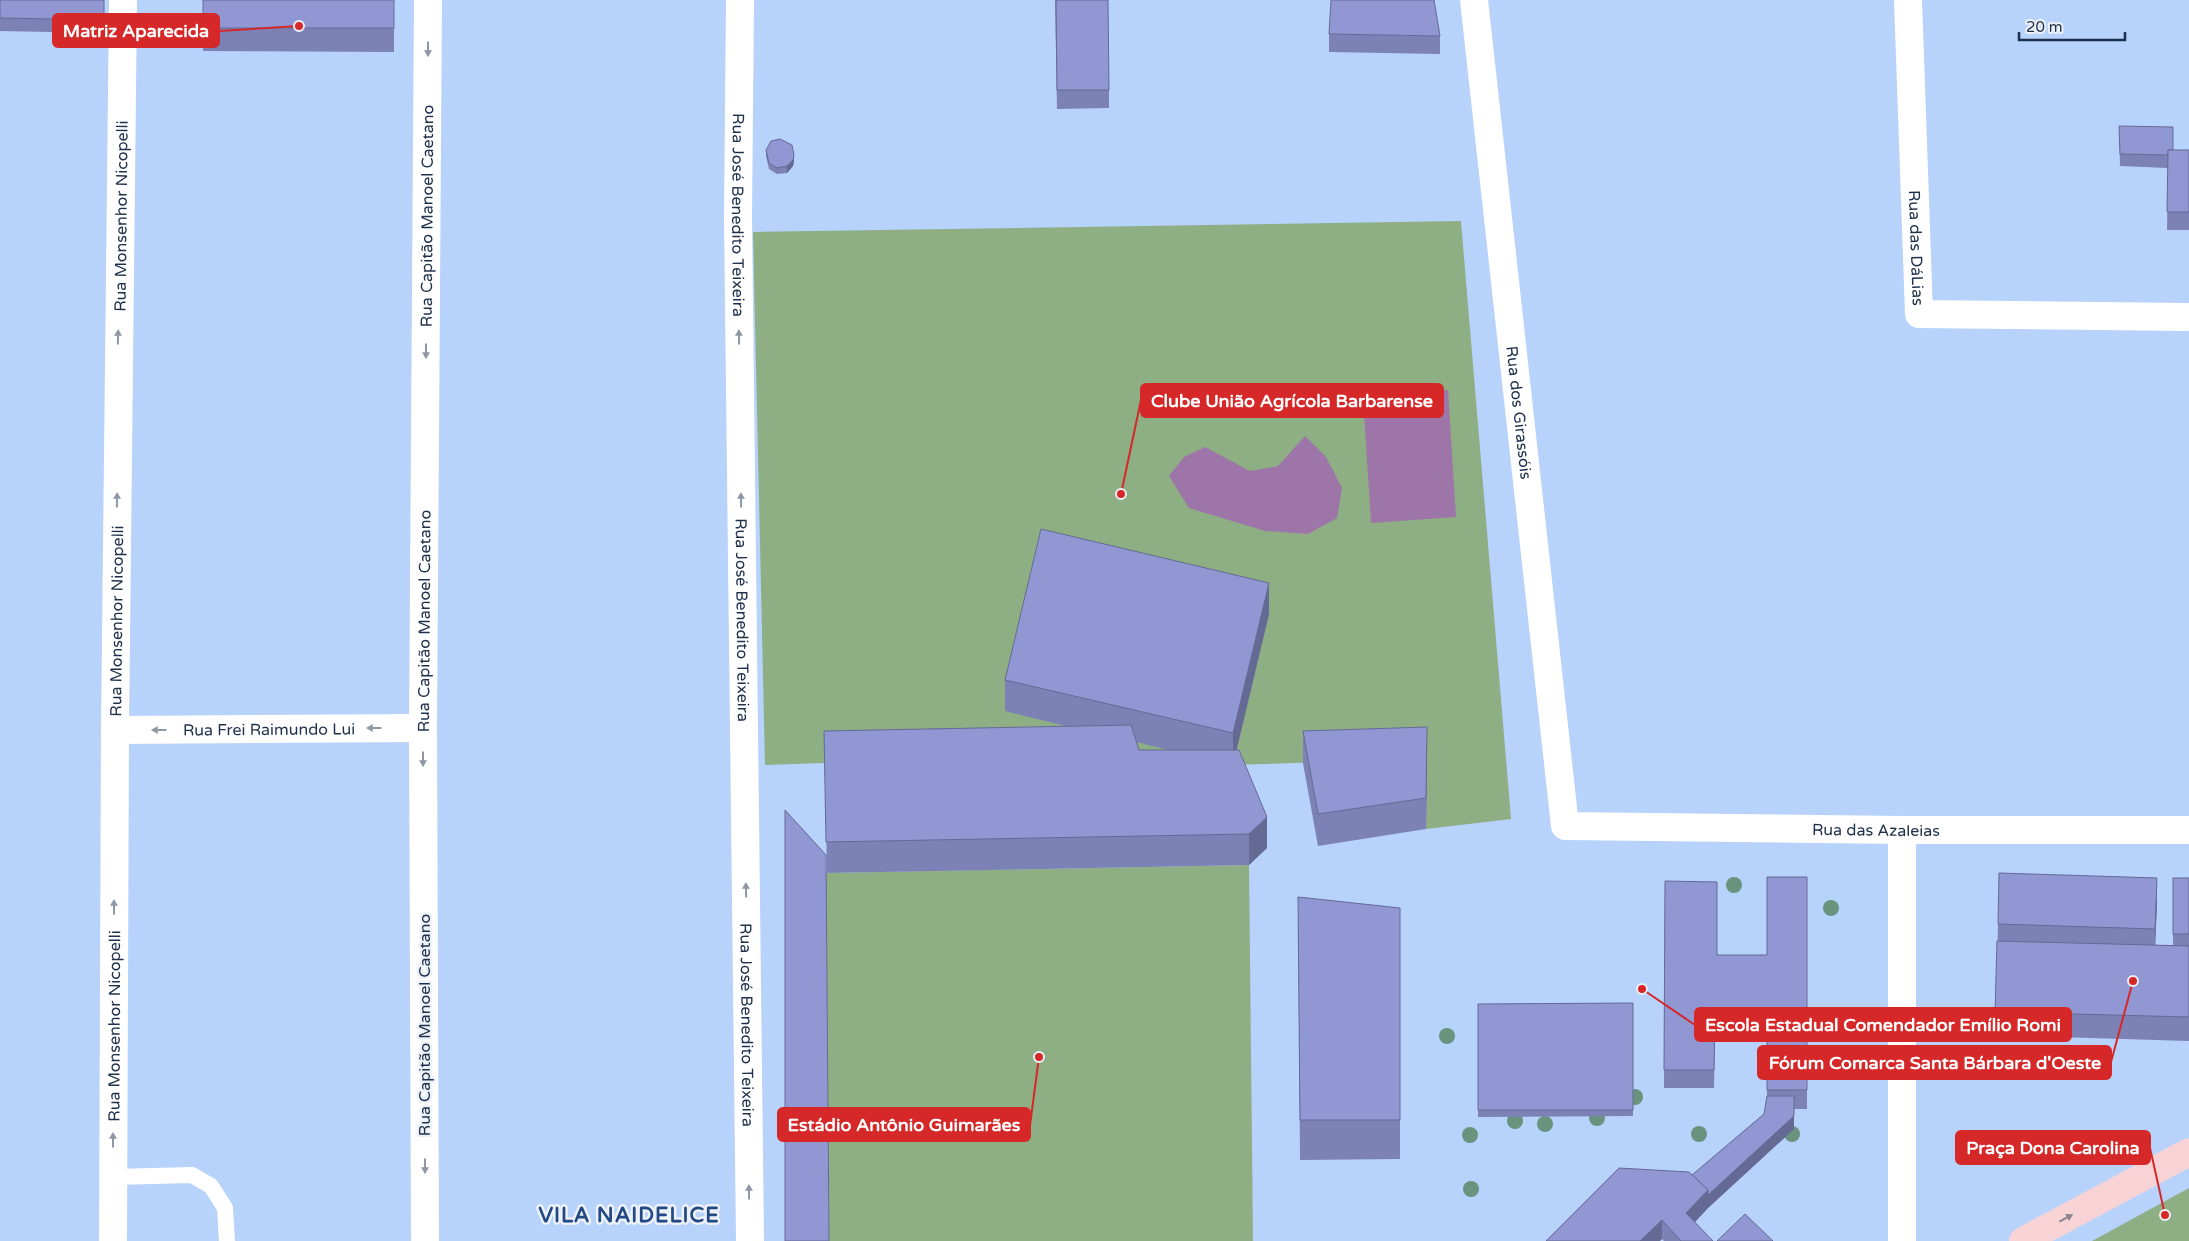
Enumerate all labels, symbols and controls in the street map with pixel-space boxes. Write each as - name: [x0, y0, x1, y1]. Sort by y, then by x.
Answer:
- scale bar: [2019, 10, 2125, 42]
- callout: Matriz Aparecida: [53, 14, 219, 47]
- text: 20 m: [2026, 18, 2063, 36]
- text: Matriz Aparecida: [63, 20, 209, 42]
- one-way arrow: [424, 41, 432, 57]
- street label: Rua Capitão Manoel Caetano: [417, 105, 438, 327]
- street label: Rua José Benedito Teixeira: [727, 113, 748, 317]
- street label: Rua Monsenhor Nicopelli: [111, 120, 133, 312]
- street label: Rua das DáLias: [1904, 190, 1928, 306]
- one-way arrow: [115, 329, 123, 345]
- one-way arrow: [735, 329, 743, 345]
- one-way arrow: [421, 343, 429, 359]
- street label: Rua dos Girassóis: [1501, 345, 1536, 480]
- callout: Clube União Agrícola Barbarense: [1141, 384, 1443, 417]
- text: Clube União Agrícola Barbarense: [1151, 390, 1433, 412]
- one-way arrow: [113, 492, 121, 508]
- one-way arrow: [737, 492, 745, 508]
- street label: Rua Capitão Manoel Caetano: [414, 510, 435, 732]
- street label: Rua José Benedito Teixeira: [731, 518, 753, 722]
- street label: Rua Monsenhor Nicopelli: [106, 525, 128, 717]
- street label: Rua Frei Raimundo Lui: [183, 719, 355, 741]
- one-way arrow: [366, 724, 382, 732]
- one-way arrow: [151, 726, 167, 734]
- one-way arrow: [419, 751, 427, 767]
- street label: Rua das Azaleias: [1812, 820, 1940, 841]
- one-way arrow: [742, 882, 750, 898]
- one-way arrow: [110, 899, 118, 915]
- street label: Rua Capitão Manoel Caetano: [415, 914, 435, 1136]
- street label: Rua José Benedito Teixeira: [735, 923, 758, 1127]
- street label: Rua Monsenhor Nicopelli: [104, 930, 125, 1122]
- callout: Escola Estadual Comendador Emílio Romi: [1695, 1008, 2071, 1041]
- text: Escola Estadual Comendador Emílio Romi: [1705, 1014, 2061, 1036]
- callout: Fórum Comarca Santa Bárbara d'Oeste: [1758, 1046, 2111, 1079]
- text: Fórum Comarca Santa Bárbara d'Oeste: [1769, 1052, 2101, 1074]
- callout: Estádio Antônio Guimarães: [778, 1108, 1030, 1141]
- text: Estádio Antônio Guimarães: [788, 1114, 1021, 1136]
- callout: Praça Dona Carolina: [1956, 1131, 2150, 1164]
- one-way arrow: [109, 1132, 117, 1148]
- text: Praça Dona Carolina: [1966, 1137, 2140, 1159]
- one-way arrow: [421, 1158, 429, 1174]
- one-way arrow: [745, 1184, 753, 1200]
- district label: VILA NAIDELICE: [538, 1203, 720, 1228]
- one-way arrow: [2058, 1214, 2073, 1222]

